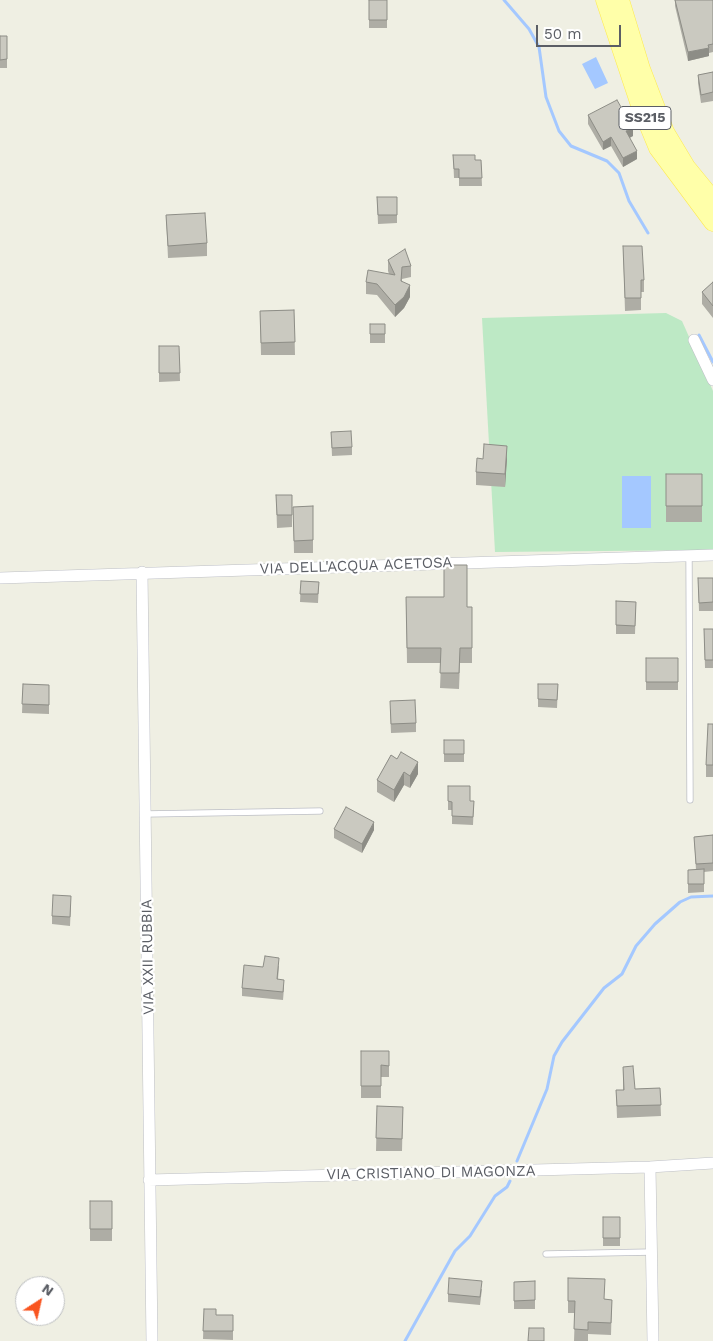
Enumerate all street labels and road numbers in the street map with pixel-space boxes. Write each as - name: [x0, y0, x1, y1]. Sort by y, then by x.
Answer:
- road number: SS215: [619, 106, 671, 130]
- street label: VIA DELL'ACQUA ACETOSA: [259, 554, 453, 578]
- street label: VIA XXII RUBBIA: [138, 899, 158, 1015]
- street label: VIA CRISTIANO DI MAGONZA: [326, 1162, 536, 1184]

